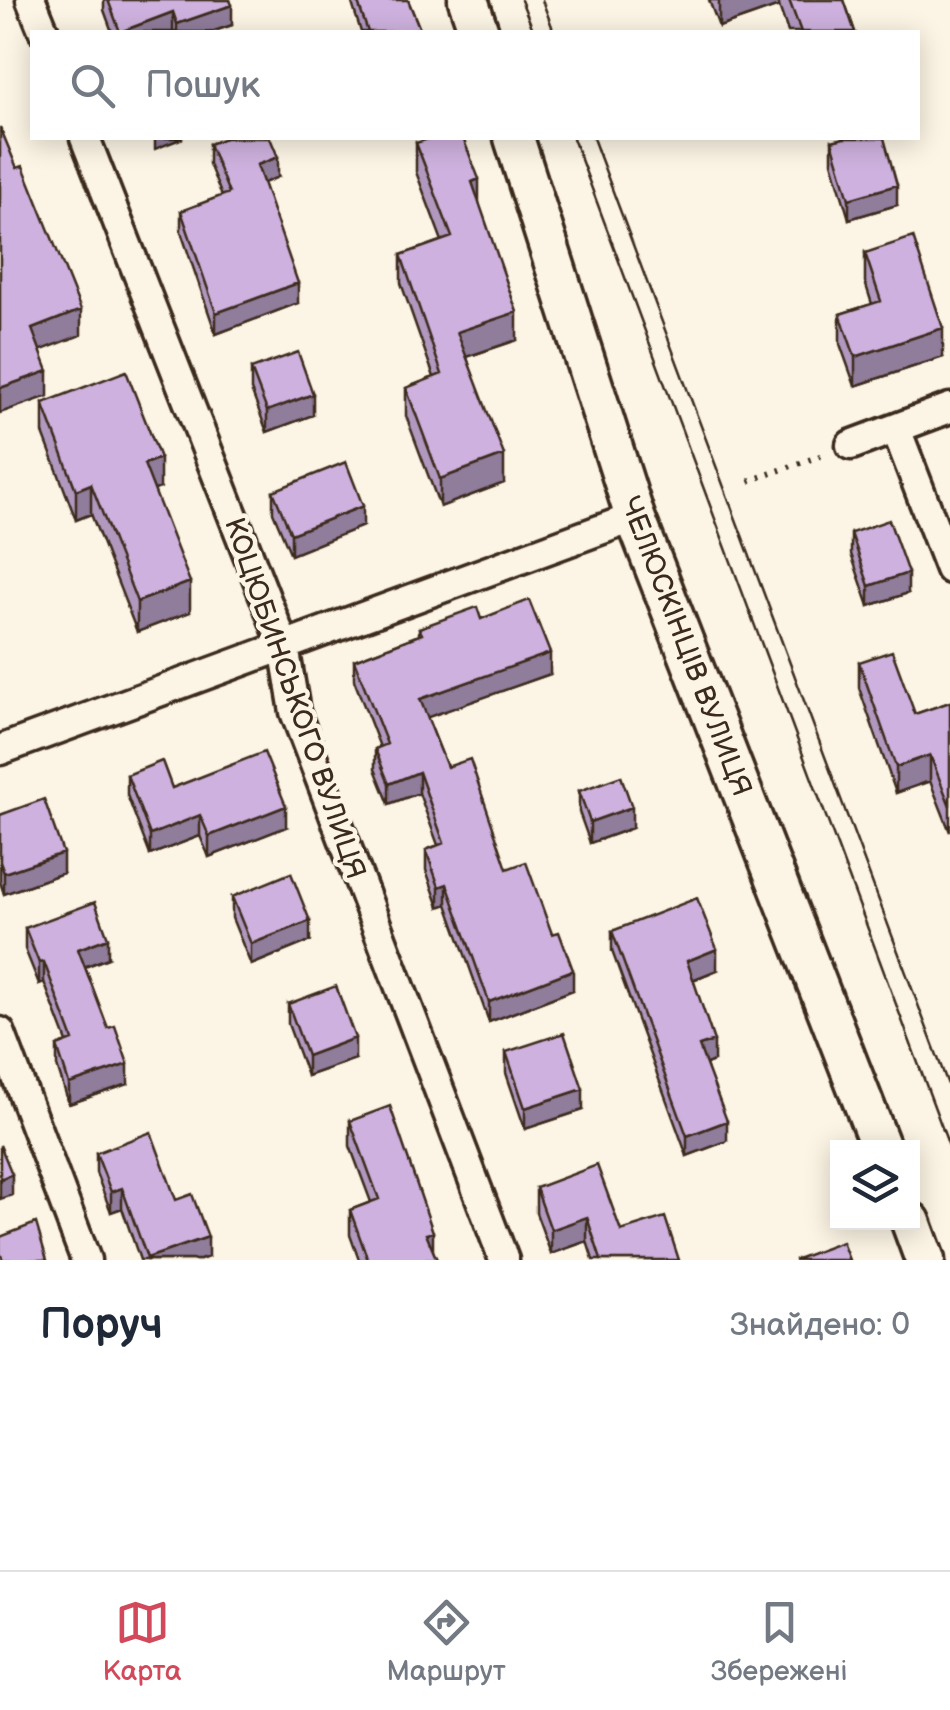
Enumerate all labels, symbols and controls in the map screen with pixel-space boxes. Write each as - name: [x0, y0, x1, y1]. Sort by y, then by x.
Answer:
- search box: [30, 30, 920, 140]
- icon: search: [65, 58, 120, 113]
- text: Пошук: [145, 63, 260, 108]
- street label: ЧЕЛЮСКІНЦІВ ВУЛИЦЯ: [613, 492, 758, 801]
- street label: КОЦЮБИНСЬКОГО ВУЛИЦЯ: [217, 514, 372, 883]
- map controls: [830, 1140, 920, 1230]
- button: layers: [830, 1140, 920, 1230]
- text: Поруч: [40, 1300, 163, 1351]
- text: Знайдено: 0: [730, 1306, 910, 1345]
- tab: Карта: [103, 1595, 181, 1688]
- tab: Маршрут: [387, 1595, 506, 1688]
- tab: Збережені: [711, 1595, 847, 1688]

